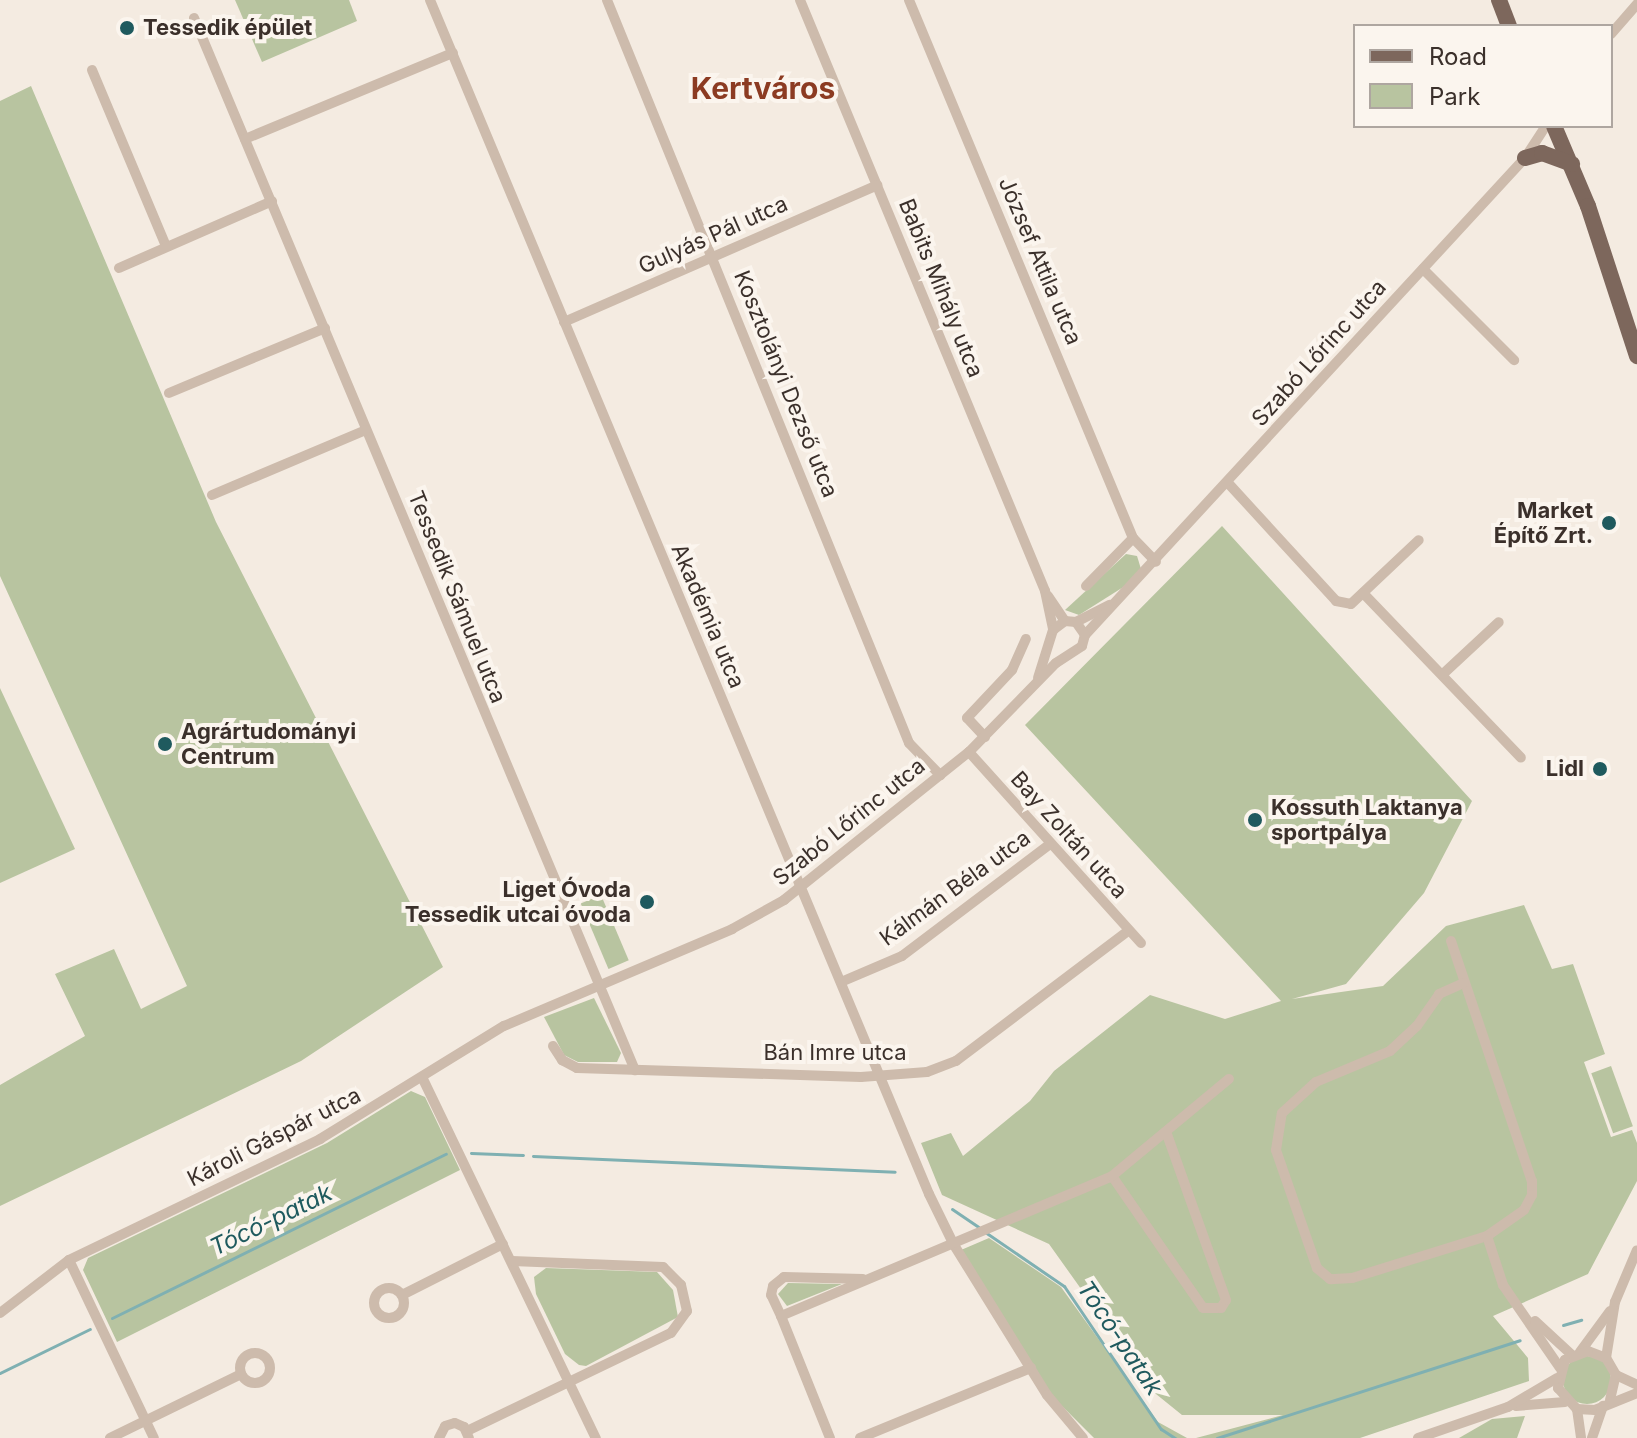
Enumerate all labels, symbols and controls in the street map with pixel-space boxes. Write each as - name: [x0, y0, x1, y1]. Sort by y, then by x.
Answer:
- place label: Tessedik épület: [143, 15, 312, 41]
- marker: Tessedik épület: [118, 19, 136, 37]
- legend: [1353, 24, 1613, 128]
- text: Road: [1429, 42, 1487, 71]
- district label: Kertváros: [691, 70, 835, 106]
- text: Park: [1429, 82, 1480, 111]
- street label: József Attila utca: [993, 173, 1087, 349]
- street label: Gulyás Pál utca: [634, 190, 792, 280]
- street label: Babits Mihály utca: [893, 195, 989, 381]
- street label: Kosztolányi Dezső utca: [728, 267, 844, 501]
- street label: Szabó Lőrinc utca: [1246, 274, 1392, 432]
- street label: Tessedik Sámuel utca: [402, 487, 512, 707]
- place label: Market Építő Zrt.: [1494, 497, 1593, 548]
- marker: Market Építő Zrt.: [1600, 514, 1618, 532]
- street label: Akadémia utca: [666, 540, 750, 692]
- place label: Agrártudományi Centrum: [181, 718, 356, 770]
- marker: Agrártudományi Centrum: [156, 735, 174, 753]
- street label: Szabó Lőrinc utca: [768, 753, 930, 891]
- place label: Lidl: [1546, 756, 1584, 782]
- marker: Lidl: [1591, 760, 1609, 778]
- street label: Bay Zoltán utca: [1005, 766, 1133, 904]
- place label: Kossuth Laktanya sportpálya: [1271, 794, 1463, 846]
- marker: Kossuth Laktanya sportpálya: [1246, 811, 1264, 829]
- street label: Kálmán Béla utca: [875, 825, 1035, 951]
- place label: Liget Óvoda Tessedik utcai óvoda: [405, 876, 631, 928]
- marker: Liget Óvoda Tessedik utcai óvoda: [638, 893, 656, 911]
- street label: Bán Imre utca: [763, 1040, 907, 1066]
- street label: Károli Gáspár utca: [183, 1082, 365, 1192]
- water label: Tócó-patak: [205, 1178, 337, 1262]
- water label: Tócó-patak: [1071, 1275, 1169, 1401]

